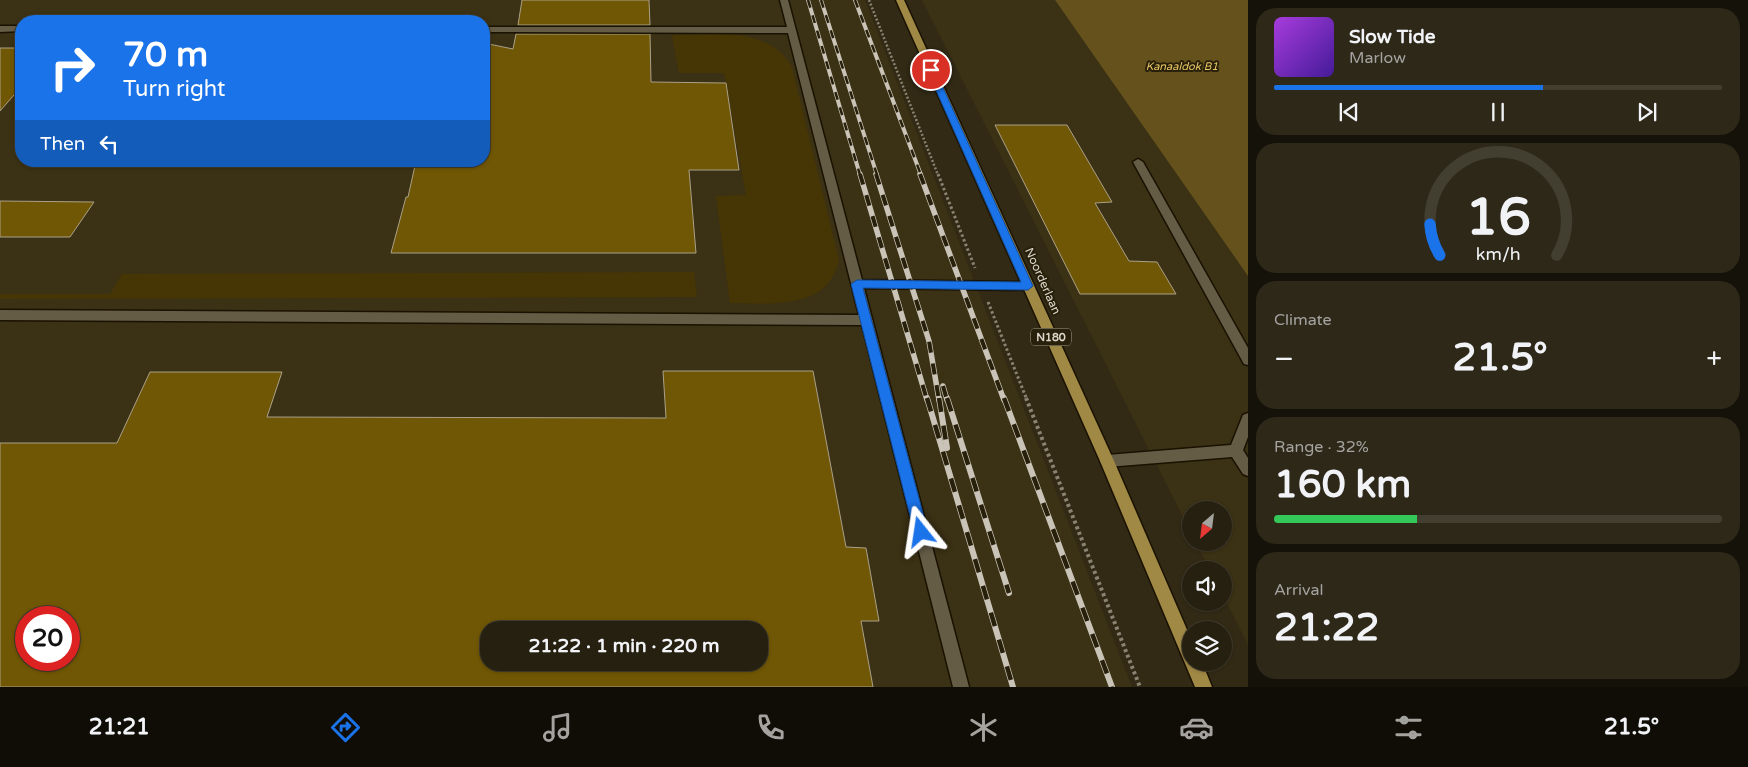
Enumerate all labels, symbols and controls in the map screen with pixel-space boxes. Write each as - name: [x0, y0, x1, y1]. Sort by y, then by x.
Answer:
- text: Slow Tide: [1349, 26, 1436, 48]
- text: 70 m: [123, 34, 208, 76]
- icon: right: [40, 35, 105, 100]
- text: Marlow: [1349, 48, 1406, 68]
- pin: [910, 49, 952, 91]
- icon: arrive: [917, 56, 945, 84]
- water label: Kanaaldok B1: [1146, 60, 1218, 73]
- text: Turn right: [123, 76, 225, 102]
- icon: previous: [1335, 98, 1363, 126]
- icon: pause: [1484, 98, 1512, 126]
- icon: next: [1633, 98, 1661, 126]
- icon: left: [95, 130, 123, 158]
- text: Then: [40, 133, 85, 155]
- text: 16: [1465, 186, 1531, 249]
- text: km/h: [1476, 244, 1520, 265]
- street label: Noorderlaan: [1022, 246, 1064, 316]
- text: Climate: [1274, 310, 1332, 330]
- road number: N180: [1031, 328, 1071, 346]
- text: 21.5°: [1453, 335, 1548, 381]
- text: −: [1274, 342, 1294, 376]
- text: +: [1706, 342, 1722, 376]
- text: Range · 32%: [1274, 437, 1369, 457]
- text: 160 km: [1274, 462, 1411, 508]
- north arrow: [1182, 501, 1232, 551]
- map controls: [1182, 501, 1232, 671]
- position arrow: [894, 505, 946, 557]
- button: sound: [1182, 561, 1232, 611]
- text: Arrival: [1274, 580, 1323, 600]
- text: 21:22: [1274, 605, 1379, 651]
- speed limit sign: 20: [15, 606, 80, 671]
- button: layers: [1182, 621, 1232, 671]
- text: 21:22 · 1 min · 220 m: [528, 635, 720, 657]
- icon: directions: [328, 710, 363, 745]
- icon: music: [540, 710, 575, 745]
- icon: phone: [753, 710, 788, 745]
- icon: climate: [966, 710, 1001, 745]
- icon: car: [1179, 710, 1214, 745]
- icon: filters: [1391, 710, 1426, 745]
- text: 21:21: [89, 714, 150, 740]
- text: 21.5°: [1604, 714, 1659, 740]

